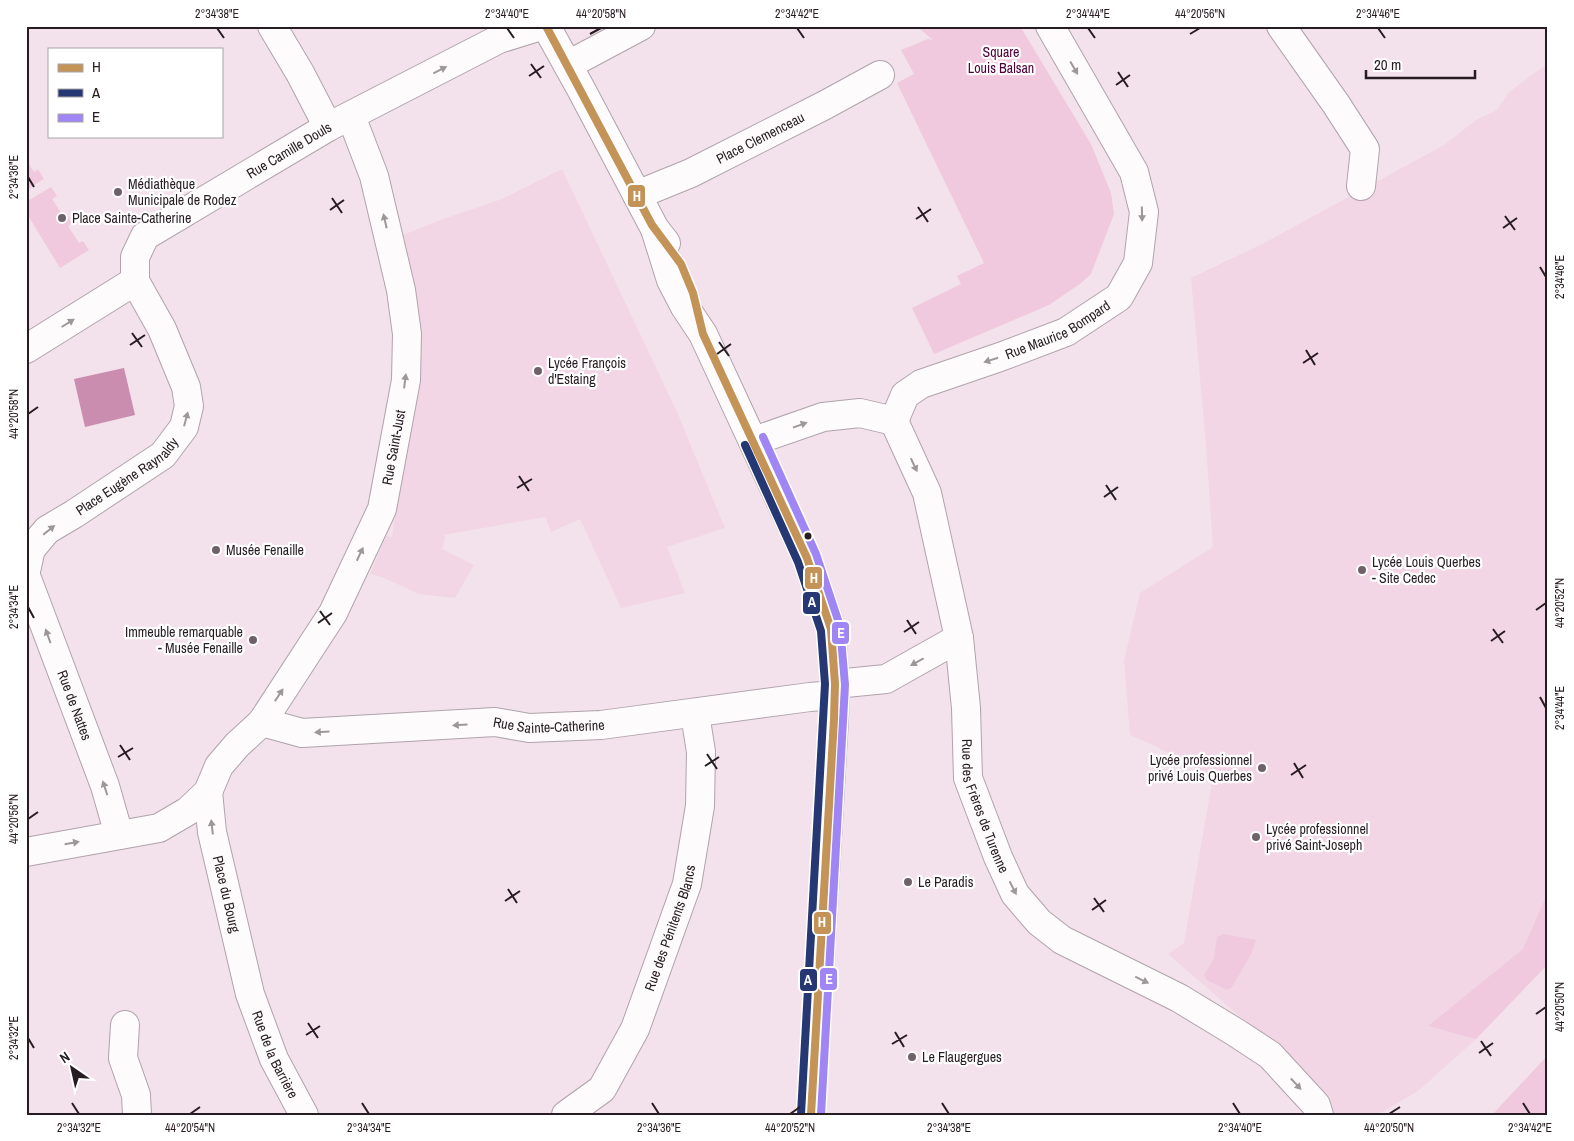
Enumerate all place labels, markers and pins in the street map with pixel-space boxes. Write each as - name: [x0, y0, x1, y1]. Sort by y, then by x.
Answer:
- place label: Médiathèque Municipale de Rodez: [128, 175, 237, 209]
- marker: Médiathèque Municipale de Rodez: [112, 186, 124, 198]
- place label: Place Sainte-Catherine: [72, 209, 191, 227]
- marker: Place Sainte-Catherine: [56, 212, 68, 224]
- place label: Lycée François d'Estaing: [548, 354, 626, 388]
- marker: Lycée François d'Estaing: [532, 365, 544, 377]
- unlabelled marker: [803, 531, 813, 541]
- place label: Musée Fenaille: [226, 541, 304, 559]
- marker: Musée Fenaille: [210, 544, 222, 556]
- place label: Lycée Louis Querbes - Site Cedec: [1372, 553, 1481, 587]
- marker: Lycée Louis Querbes - Site Cedec: [1356, 564, 1368, 576]
- place label: Immeuble remarquable - Musée Fenaille: [125, 623, 243, 657]
- marker: Immeuble remarquable - Musée Fenaille: [247, 634, 259, 646]
- place label: Lycée professionnel privé Louis Querbes: [1148, 751, 1252, 785]
- marker: Lycée professionnel privé Louis Querbes: [1256, 762, 1268, 774]
- place label: Lycée professionnel privé Saint-Joseph: [1266, 820, 1368, 854]
- marker: Lycée professionnel privé Saint-Joseph: [1250, 831, 1262, 843]
- place label: Le Paradis: [918, 873, 974, 891]
- marker: Le Paradis: [902, 876, 914, 888]
- place label: Le Flaugergues: [922, 1048, 1002, 1066]
- marker: Le Flaugergues: [906, 1051, 918, 1063]

